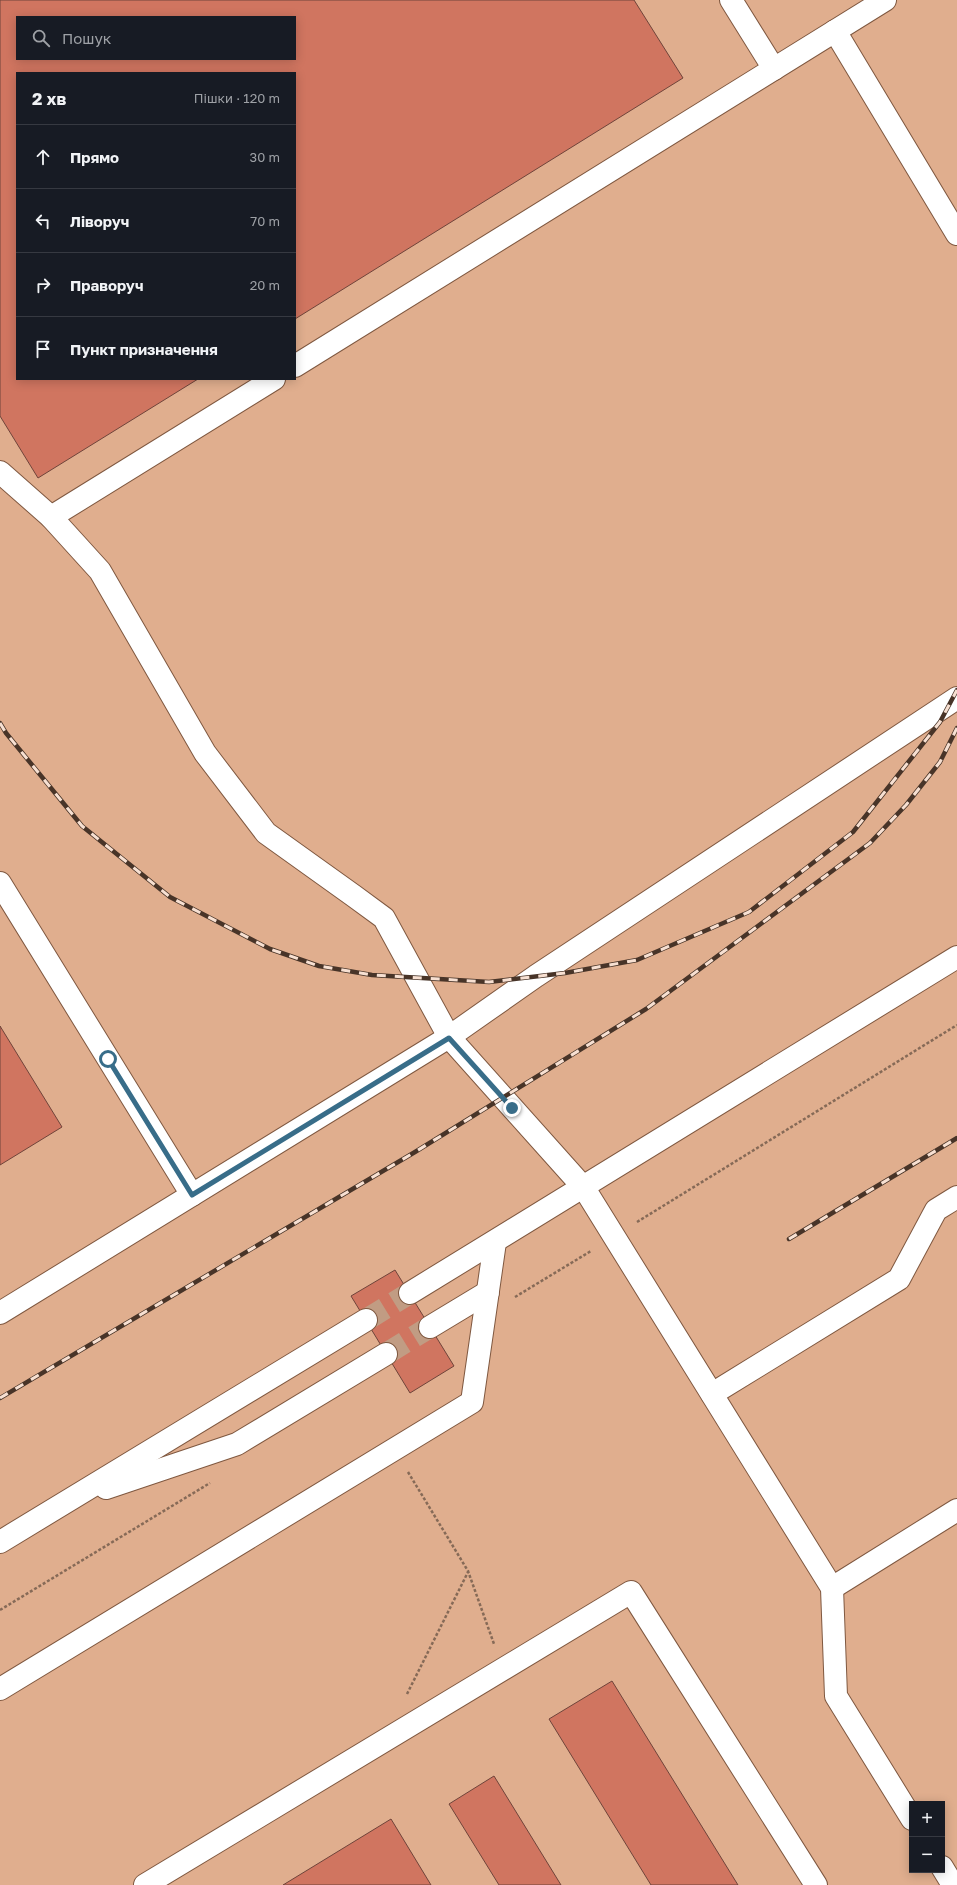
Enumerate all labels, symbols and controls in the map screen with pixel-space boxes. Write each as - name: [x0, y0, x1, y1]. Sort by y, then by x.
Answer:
- search box: [16, 16, 296, 60]
- icon: search: [30, 27, 52, 49]
- text: Пошук: [62, 29, 111, 47]
- text: 2 хв: [32, 88, 66, 109]
- text: Пішки · 120 m: [194, 90, 280, 106]
- icon: ahead: [32, 146, 54, 168]
- text: Прямо: [70, 148, 119, 166]
- text: 30 m: [250, 149, 280, 165]
- icon: left: [32, 210, 54, 232]
- text: Ліворуч: [70, 212, 129, 230]
- text: 70 m: [250, 213, 280, 229]
- icon: right: [32, 274, 54, 296]
- text: Праворуч: [70, 276, 144, 294]
- text: 20 m: [250, 277, 280, 293]
- icon: arrive: [32, 338, 54, 360]
- text: Пункт призначення: [70, 340, 218, 358]
- route start: [99, 1050, 117, 1068]
- route end: [503, 1099, 521, 1117]
- map controls: [909, 1801, 945, 1873]
- button: +: [909, 1801, 945, 1837]
- button: −: [909, 1837, 945, 1873]

